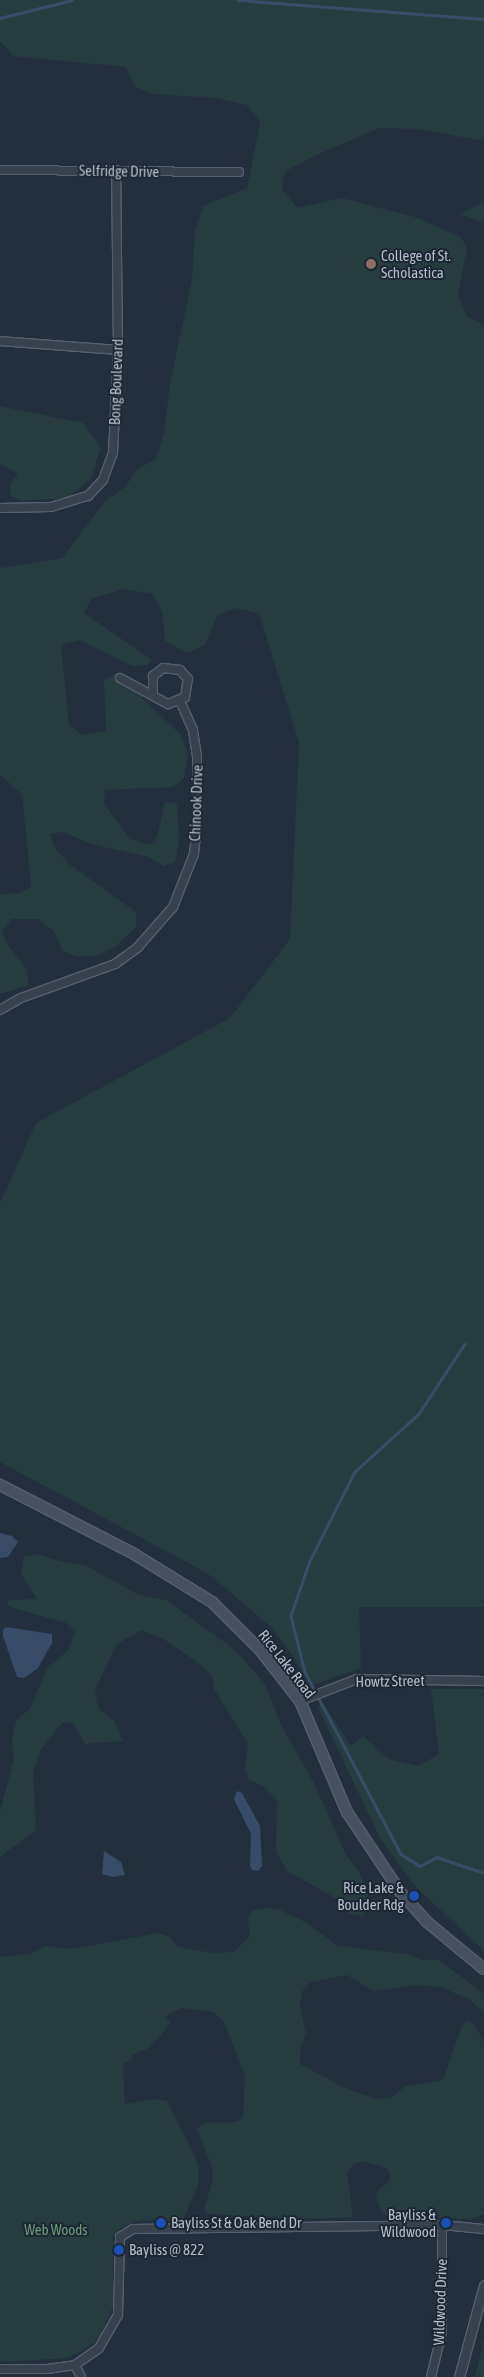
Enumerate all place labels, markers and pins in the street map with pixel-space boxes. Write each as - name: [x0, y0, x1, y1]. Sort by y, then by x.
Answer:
- place label: College of St. Scholastica: [381, 246, 451, 281]
- marker: College of St. Scholastica: [365, 258, 377, 270]
- place label: Rice Lake & Boulder Rdg: [337, 1878, 404, 1913]
- marker: Rice Lake & Boulder Rdg: [408, 1890, 420, 1902]
- place label: Bayliss & Wildwood: [381, 2205, 436, 2240]
- place label: Bayliss St & Oak Bend Dr: [171, 2214, 301, 2232]
- marker: Bayliss St & Oak Bend Dr: [155, 2217, 167, 2229]
- marker: Bayliss & Wildwood: [440, 2217, 452, 2229]
- place label: Bayliss @ 822: [129, 2241, 204, 2259]
- marker: Bayliss @ 822: [113, 2244, 125, 2256]

